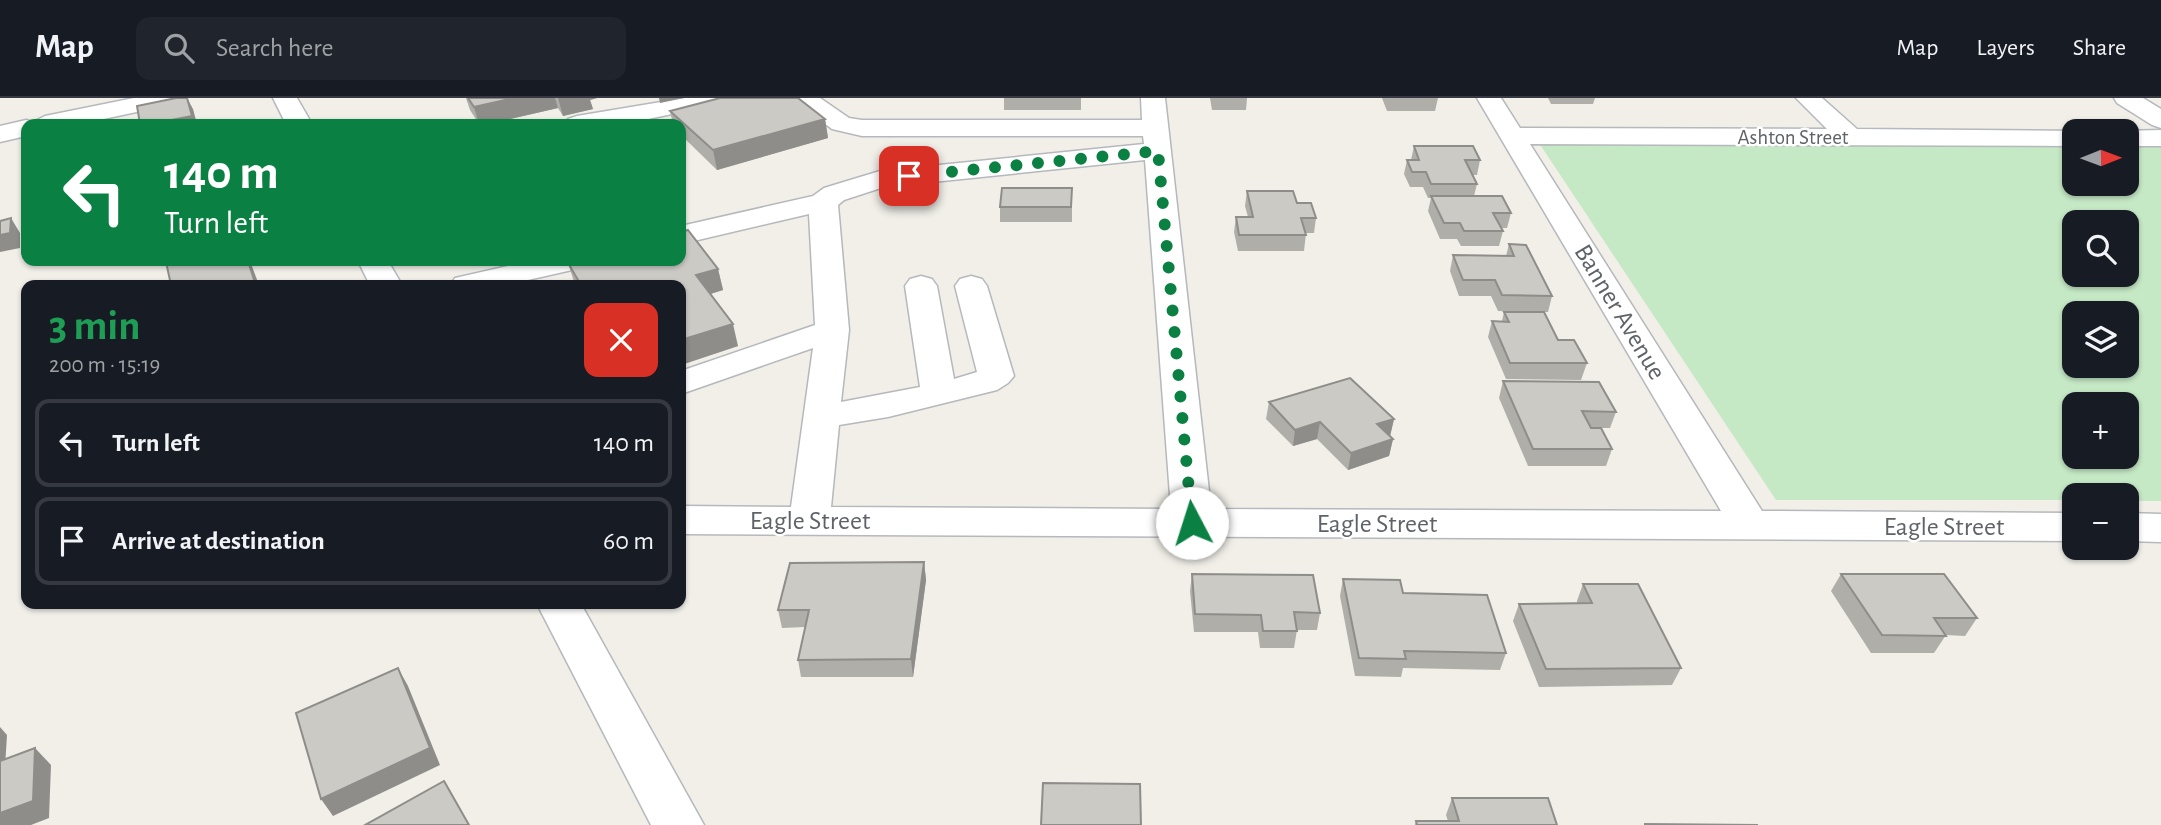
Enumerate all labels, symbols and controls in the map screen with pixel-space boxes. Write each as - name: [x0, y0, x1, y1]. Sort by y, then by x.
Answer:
- search box: [136, 17, 626, 80]
- icon: search: [160, 29, 198, 67]
- text: Map: [35, 31, 94, 64]
- text: Search here: [216, 35, 334, 61]
- text: Map: [1896, 36, 1938, 60]
- text: Layers: [1976, 36, 2035, 60]
- text: Share: [2073, 36, 2126, 60]
- north arrow: [2062, 119, 2138, 196]
- map controls: [2062, 119, 2139, 560]
- street label: Ashton Street: [1737, 127, 1849, 148]
- pin: [879, 146, 939, 206]
- icon: left: [49, 147, 140, 238]
- text: 140 m: [164, 149, 279, 198]
- icon: arrive: [890, 157, 928, 195]
- text: Turn left: [164, 207, 268, 239]
- button: search: [2062, 210, 2139, 287]
- street label: Banner Avenue: [1570, 240, 1670, 384]
- button: layers: [2062, 301, 2139, 378]
- button: close: [584, 303, 658, 377]
- text: 3 min: [49, 305, 141, 347]
- text: 200 m · 15:19: [49, 354, 160, 377]
- button: +: [2062, 392, 2139, 469]
- icon: left: [53, 424, 91, 462]
- text: Turn left: [112, 430, 200, 456]
- text: 140 m: [594, 430, 654, 456]
- button: −: [2062, 483, 2139, 560]
- position arrow: [1155, 486, 1229, 560]
- street label: Eagle Street: [750, 508, 870, 534]
- street label: Eagle Street: [1317, 511, 1437, 537]
- street label: Eagle Street: [1884, 514, 2004, 540]
- icon: arrive: [53, 522, 91, 560]
- text: Arrive at destination: [112, 528, 325, 554]
- text: 60 m: [603, 528, 654, 554]

